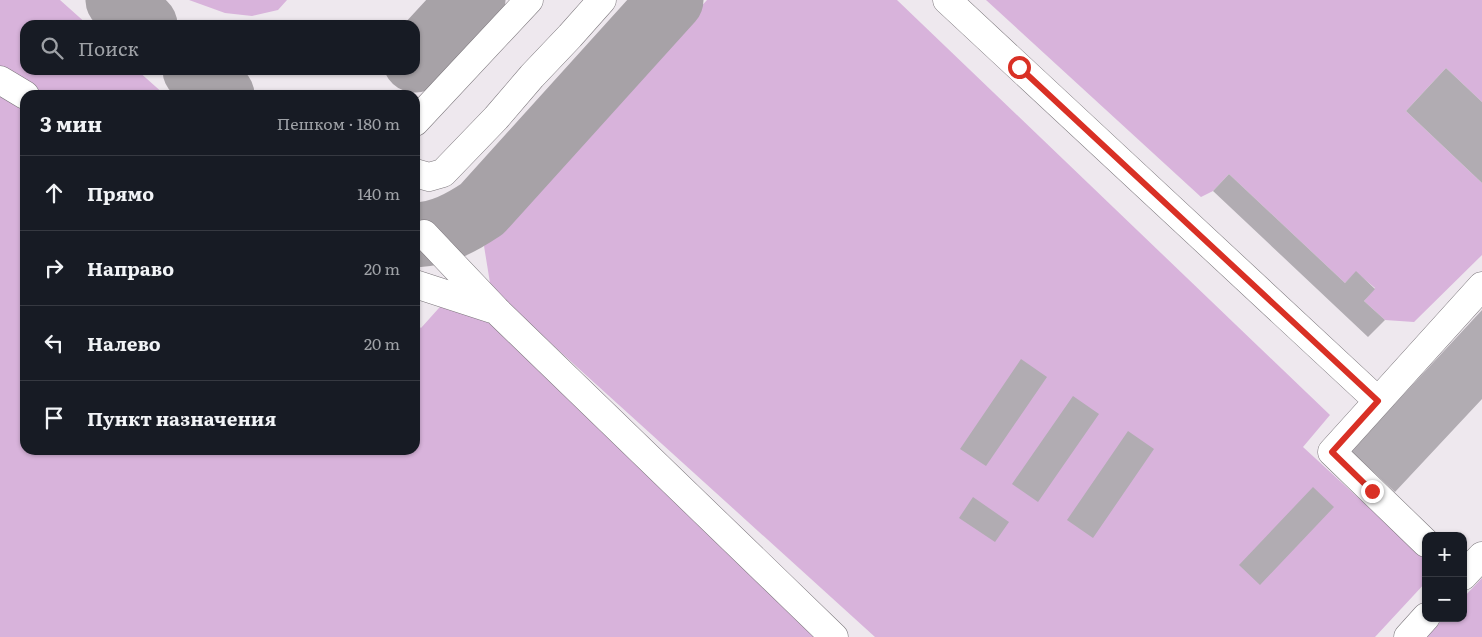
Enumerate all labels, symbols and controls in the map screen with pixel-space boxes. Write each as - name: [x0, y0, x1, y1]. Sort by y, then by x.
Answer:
- search box: [20, 20, 420, 75]
- icon: search: [38, 34, 66, 62]
- text: Поиск: [78, 34, 139, 62]
- route start: [1008, 56, 1031, 79]
- text: 3 мин: [40, 107, 102, 138]
- text: Пешком · 180 m: [277, 111, 400, 135]
- icon: ahead: [40, 179, 68, 207]
- text: Прямо: [87, 179, 154, 207]
- text: 140 m: [357, 181, 400, 205]
- icon: right: [40, 254, 68, 282]
- text: Направо: [87, 254, 174, 282]
- text: 20 m: [364, 256, 400, 280]
- icon: left: [40, 329, 68, 357]
- text: Налево: [87, 329, 161, 357]
- text: 20 m: [364, 331, 400, 355]
- icon: arrive: [40, 404, 68, 432]
- text: Пункт назначения: [87, 404, 276, 432]
- route end: [1361, 480, 1384, 503]
- map controls: [1422, 532, 1467, 622]
- button: +: [1422, 532, 1467, 577]
- button: −: [1422, 577, 1467, 622]

